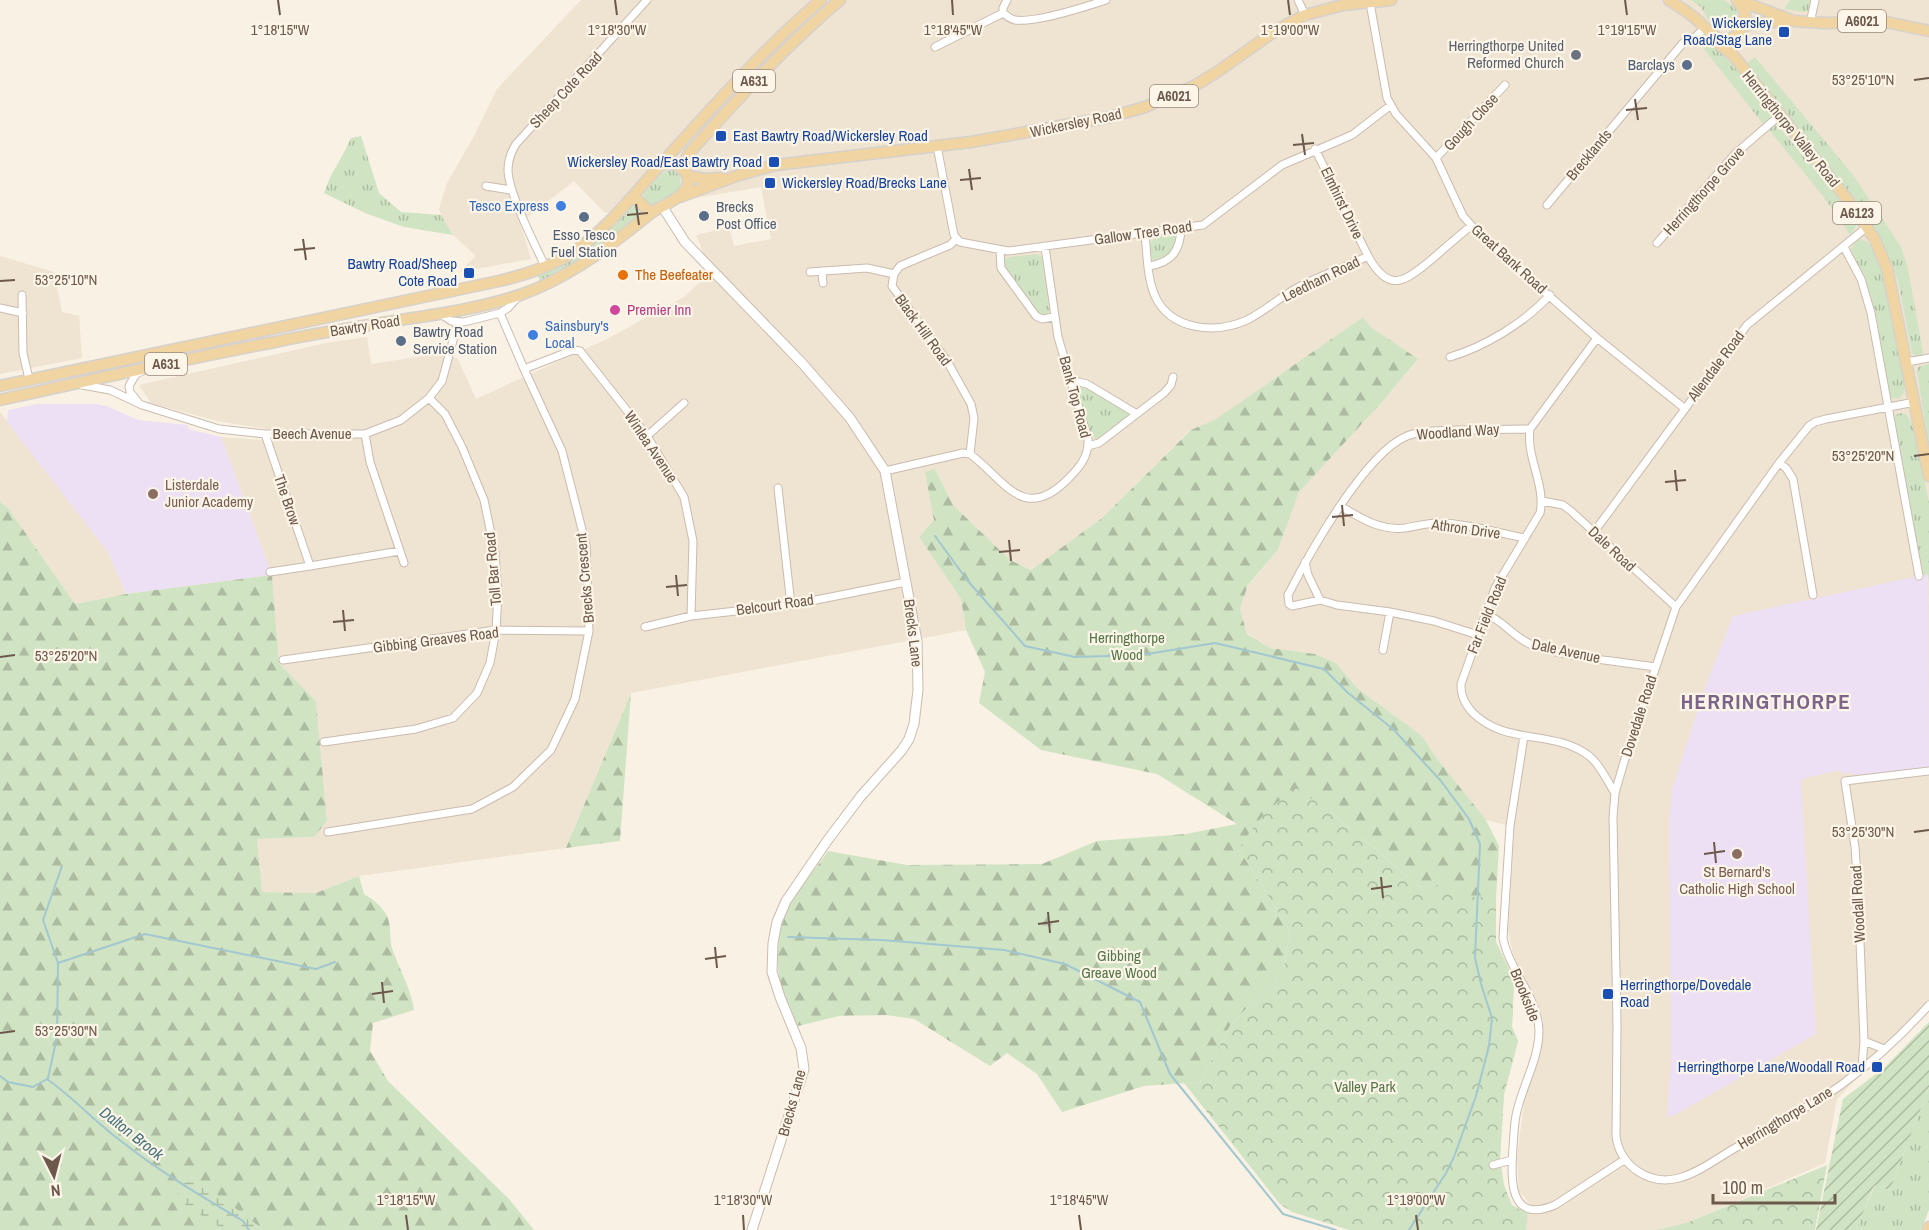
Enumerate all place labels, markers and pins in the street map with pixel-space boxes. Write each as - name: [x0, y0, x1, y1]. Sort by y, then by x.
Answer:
- place label: Wickersley Road/Stag Lane: [1683, 12, 1773, 50]
- marker: Wickersley Road/Stag Lane: [1777, 25, 1791, 39]
- place label: Herringthorpe United Reformed Church: [1448, 35, 1564, 73]
- marker: Herringthorpe United Reformed Church: [1569, 48, 1583, 62]
- place label: Barclays: [1628, 54, 1675, 75]
- marker: Barclays: [1680, 58, 1694, 72]
- place label: East Bawtry Road/Wickersley Road: [733, 125, 928, 146]
- marker: East Bawtry Road/Wickersley Road: [714, 129, 728, 143]
- place label: Wickersley Road/East Bawtry Road: [567, 151, 762, 172]
- marker: Wickersley Road/East Bawtry Road: [767, 155, 781, 169]
- place label: Wickersley Road/Brecks Lane: [782, 172, 947, 193]
- marker: Wickersley Road/Brecks Lane: [763, 176, 777, 190]
- place label: Tesco Express: [469, 195, 549, 216]
- place label: Brecks Post Office: [716, 196, 777, 234]
- marker: Tesco Express: [554, 199, 568, 213]
- marker: Brecks Post Office: [697, 209, 711, 223]
- marker: Esso Tesco Fuel Station: [577, 210, 591, 224]
- place label: Esso Tesco Fuel Station: [551, 224, 617, 262]
- place label: Bawtry Road/Sheep Cote Road: [348, 253, 457, 291]
- place label: The Beefeater: [635, 264, 713, 285]
- marker: Bawtry Road/Sheep Cote Road: [462, 266, 476, 280]
- marker: The Beefeater: [616, 268, 630, 282]
- place label: Premier Inn: [627, 299, 691, 320]
- marker: Premier Inn: [608, 303, 622, 317]
- place label: Sainsbury's Local: [545, 315, 609, 353]
- place label: Bawtry Road Service Station: [413, 321, 497, 359]
- marker: Sainsbury's Local: [526, 328, 540, 342]
- marker: Bawtry Road Service Station: [394, 334, 408, 348]
- place label: Listerdale Junior Academy: [165, 474, 254, 512]
- marker: Listerdale Junior Academy: [146, 487, 160, 501]
- marker: St Bernard's Catholic High School: [1730, 847, 1744, 861]
- place label: St Bernard's Catholic High School: [1679, 861, 1795, 899]
- place label: Herringthorpe/Dovedale Road: [1620, 974, 1751, 1012]
- marker: Herringthorpe/Dovedale Road: [1601, 987, 1615, 1001]
- place label: Herringthorpe Lane/Woodall Road: [1678, 1056, 1865, 1077]
- marker: Herringthorpe Lane/Woodall Road: [1870, 1060, 1884, 1074]

